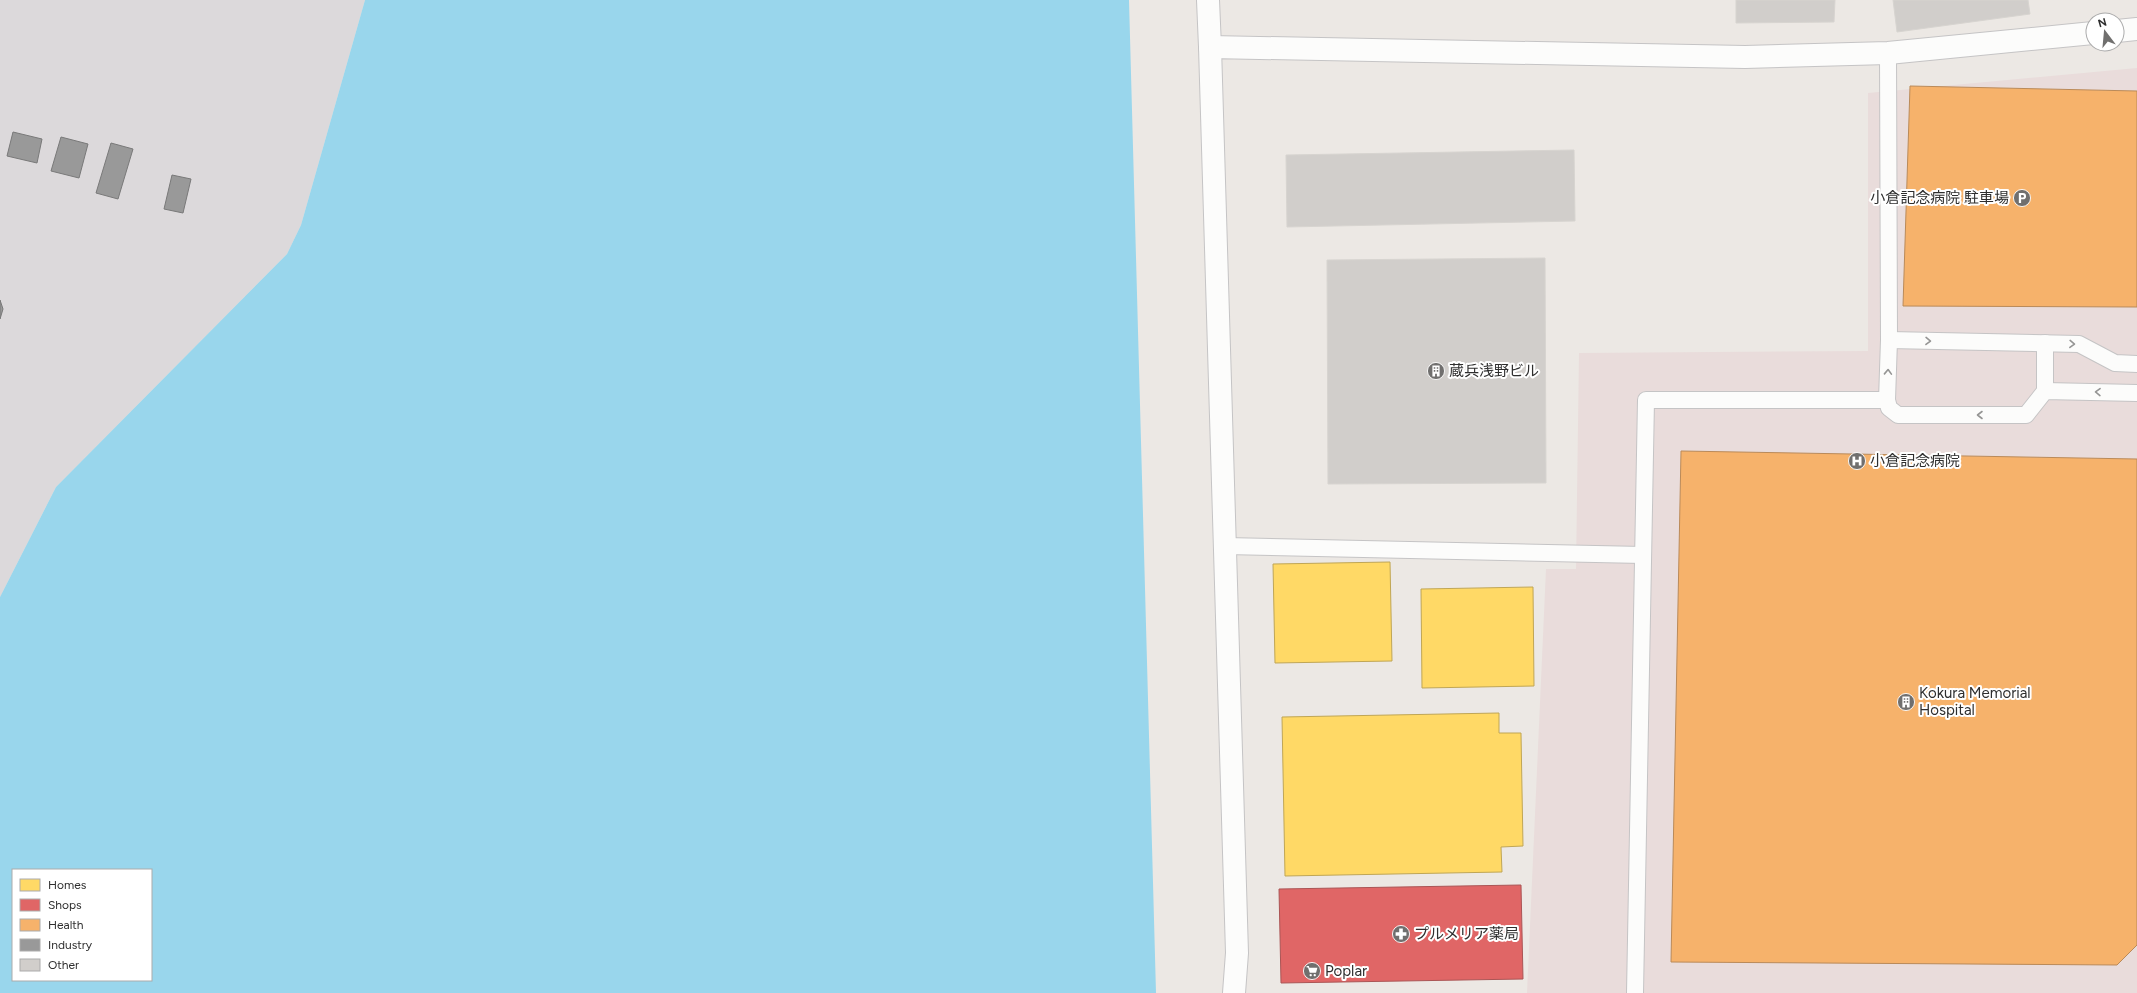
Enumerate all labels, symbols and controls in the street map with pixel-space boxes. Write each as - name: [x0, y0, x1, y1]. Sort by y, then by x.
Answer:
- north arrow: [2085, 12, 2125, 52]
- text: N: [2096, 15, 2108, 30]
- parking icon: 小倉記念病院 駐車場: [2012, 188, 2032, 208]
- place label: 小倉記念病院 駐車場: [1870, 189, 2009, 207]
- one-way arrow: [1925, 337, 1931, 345]
- one-way arrow: [2069, 340, 2075, 348]
- building icon: 蔵兵浅野ビル: [1426, 361, 1446, 381]
- place label: 蔵兵浅野ビル: [1449, 362, 1539, 380]
- one-way arrow: [1884, 369, 1892, 375]
- one-way arrow: [2095, 388, 2101, 396]
- one-way arrow: [1977, 411, 1983, 419]
- hospital icon: 小倉記念病院: [1847, 451, 1867, 471]
- place label: 小倉記念病院: [1870, 452, 1960, 470]
- place label: Kokura Memorial Hospital: [1919, 684, 2031, 719]
- building icon: Kokura Memorial Hospital: [1896, 692, 1916, 712]
- legend: [12, 869, 152, 981]
- text: Homes: [48, 878, 87, 892]
- text: Shops: [48, 898, 82, 912]
- text: Health: [48, 918, 84, 932]
- pharmacy icon: プルメリア薬局: [1391, 924, 1411, 944]
- place label: プルメリア薬局: [1414, 925, 1519, 943]
- text: Industry: [48, 938, 93, 952]
- text: Other: [48, 958, 79, 972]
- supermarket icon: Poplar: [1302, 961, 1322, 981]
- place label: Poplar: [1325, 962, 1367, 980]

